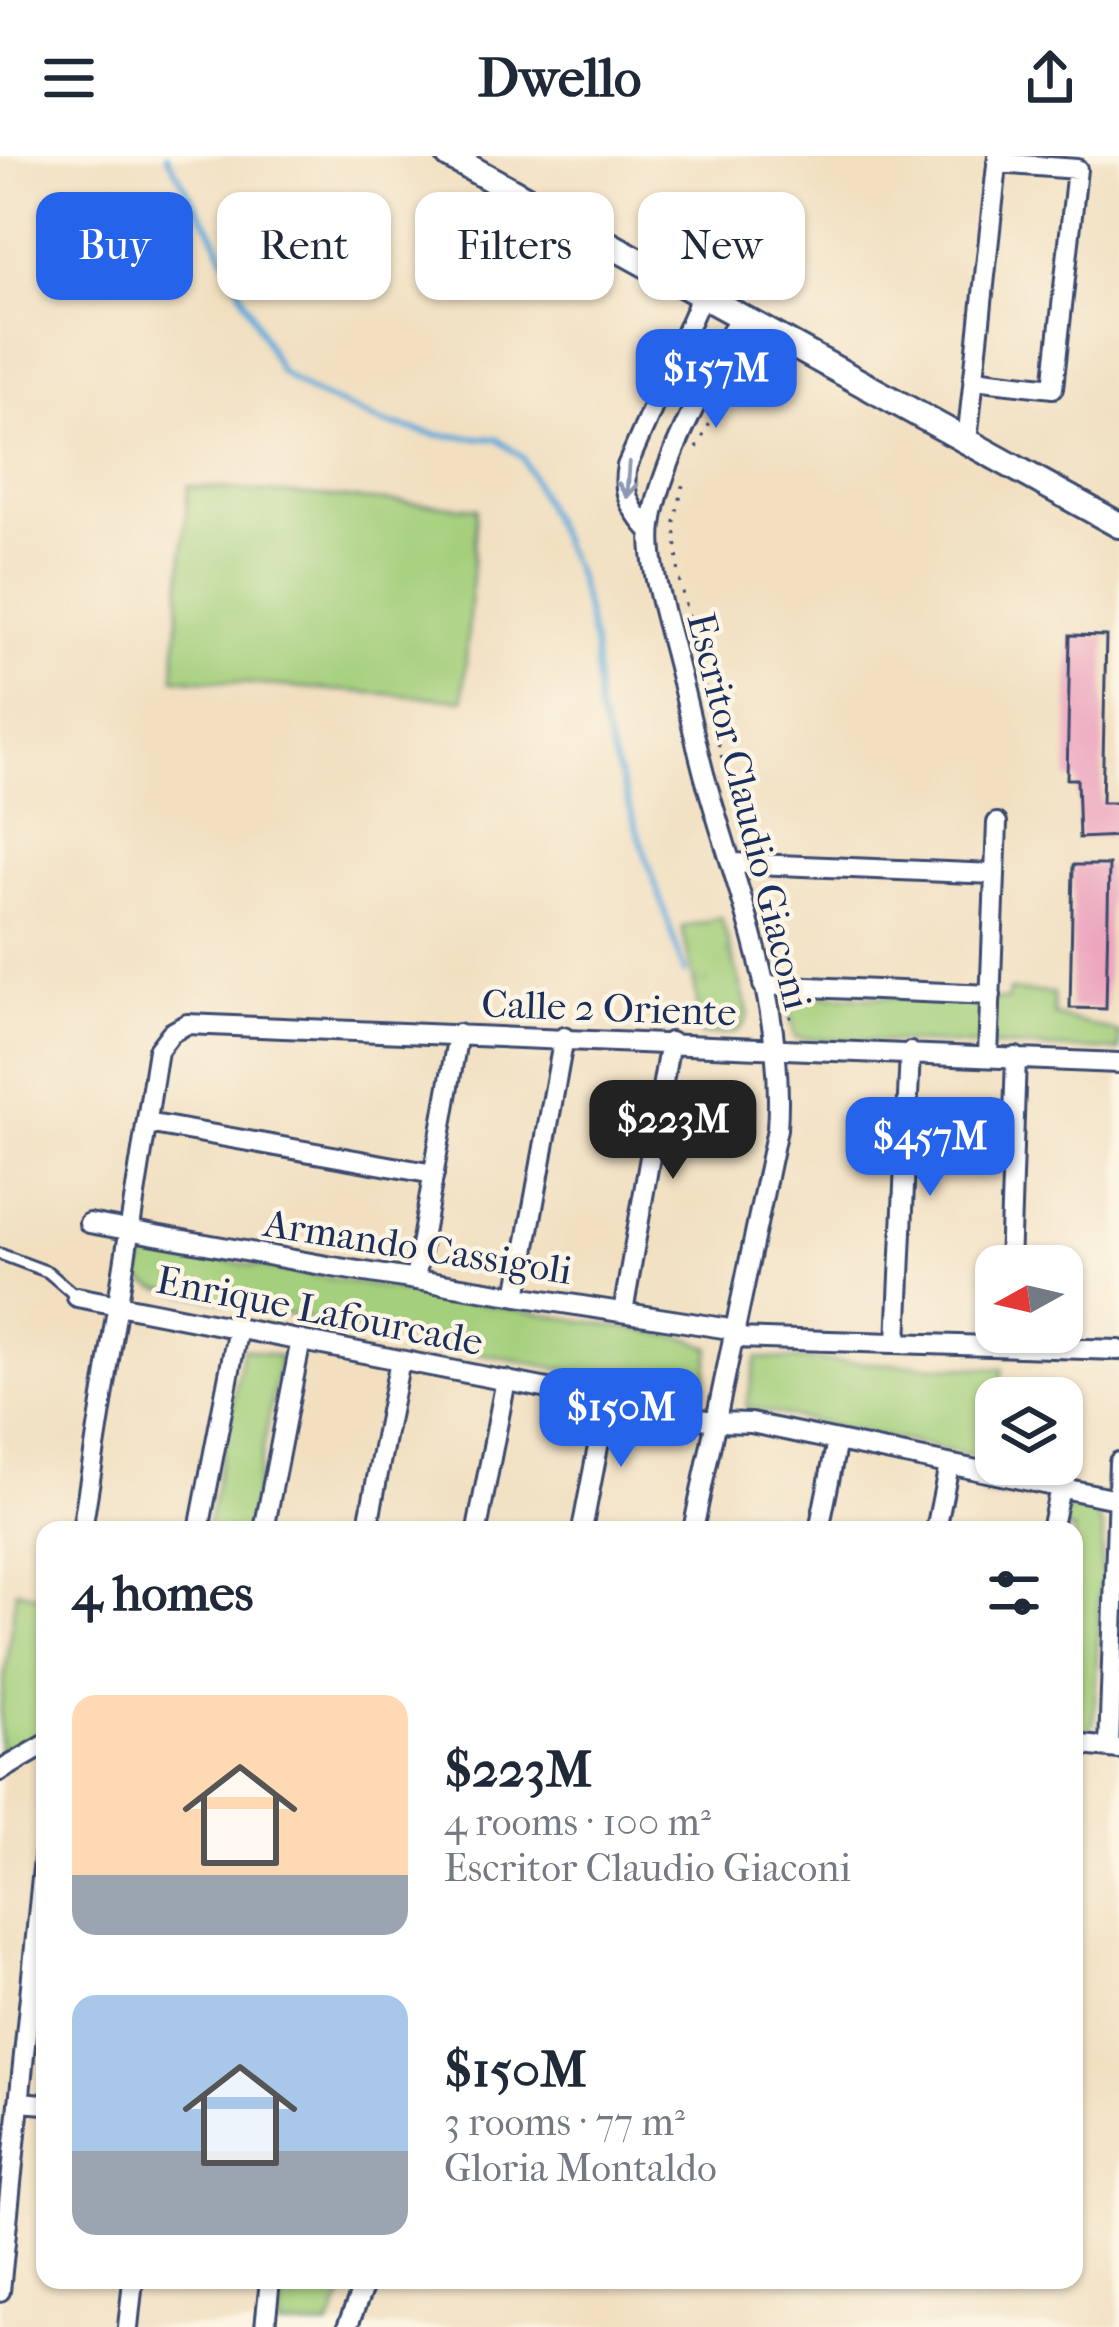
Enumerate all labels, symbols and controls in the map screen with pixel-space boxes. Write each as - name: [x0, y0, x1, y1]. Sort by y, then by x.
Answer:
- icon: menu: [36, 45, 102, 111]
- icon: share: [1017, 45, 1083, 111]
- text: Dwello: [478, 47, 641, 110]
- chip: Buy: [36, 192, 193, 300]
- chip: Rent: [217, 192, 391, 300]
- chip: Filters: [415, 192, 614, 300]
- chip: New: [638, 192, 805, 300]
- pin: $157M: [632, 329, 800, 431]
- text: $157M: [663, 345, 769, 391]
- one-way arrow: [617, 460, 640, 499]
- street label: Escritor Claudio Giaconi: [677, 608, 821, 1015]
- street label: Calle 2 Oriente: [481, 981, 737, 1035]
- pin: $223M: [589, 1080, 757, 1182]
- text: $223M: [616, 1096, 730, 1142]
- pin: $457M: [846, 1097, 1014, 1199]
- text: $457M: [873, 1113, 987, 1159]
- street label: Armando Cassigoli: [259, 1200, 576, 1294]
- north arrow: [975, 1245, 1083, 1353]
- map controls: [975, 1245, 1083, 1485]
- street label: Enrique Lafourcade: [153, 1257, 487, 1365]
- pin: $150M: [537, 1368, 705, 1470]
- button: layers: [975, 1377, 1083, 1485]
- text: $150M: [566, 1384, 676, 1430]
- icon: filters: [981, 1560, 1047, 1626]
- text: 4 homes: [72, 1563, 253, 1623]
- text: $223M: [444, 1739, 592, 1799]
- icon: home: [168, 1743, 312, 1887]
- text: 4 rooms · 100 m²: [444, 1799, 711, 1845]
- text: Escritor Claudio Giaconi: [444, 1845, 851, 1891]
- text: $150M: [444, 2039, 587, 2099]
- icon: home: [168, 2043, 312, 2187]
- text: 3 rooms · 77 m²: [444, 2099, 685, 2145]
- text: Gloria Montaldo: [444, 2145, 717, 2191]

